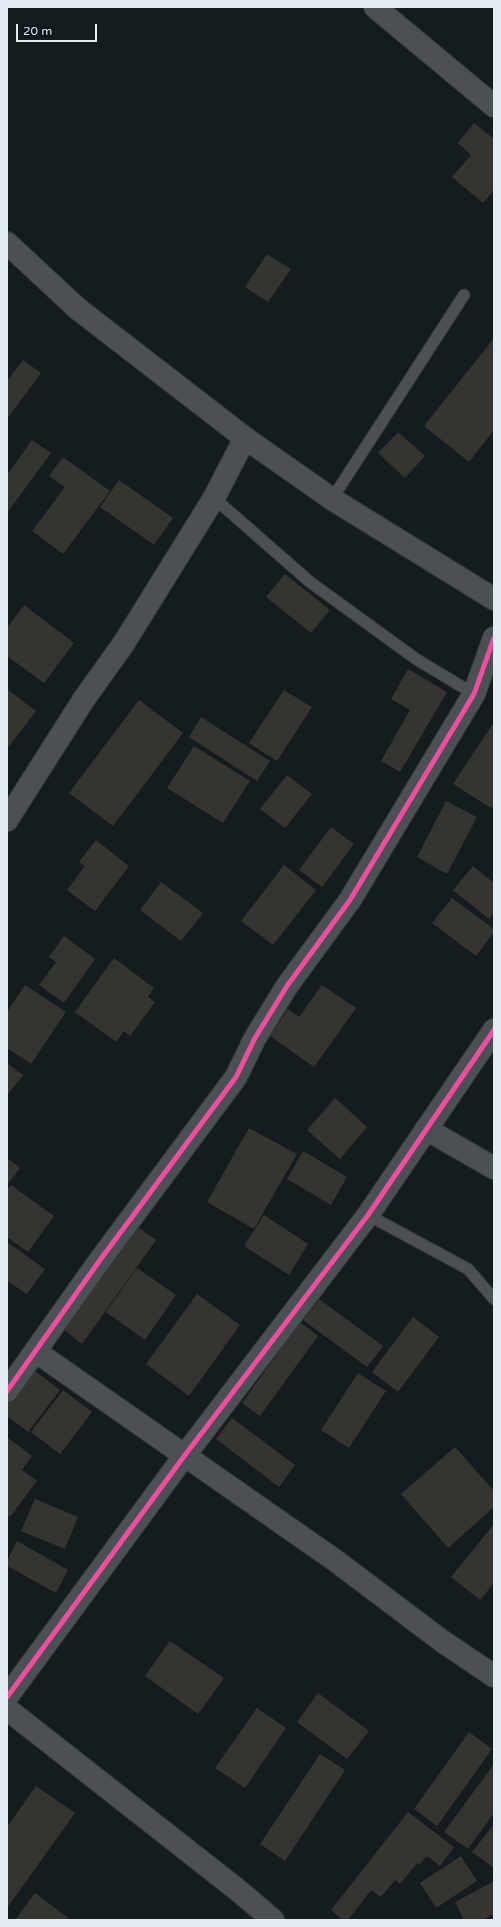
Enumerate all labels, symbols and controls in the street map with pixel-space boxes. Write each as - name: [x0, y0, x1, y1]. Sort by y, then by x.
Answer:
- scale bar: [18, 16, 99, 42]
- text: 20 m: [23, 24, 52, 38]

